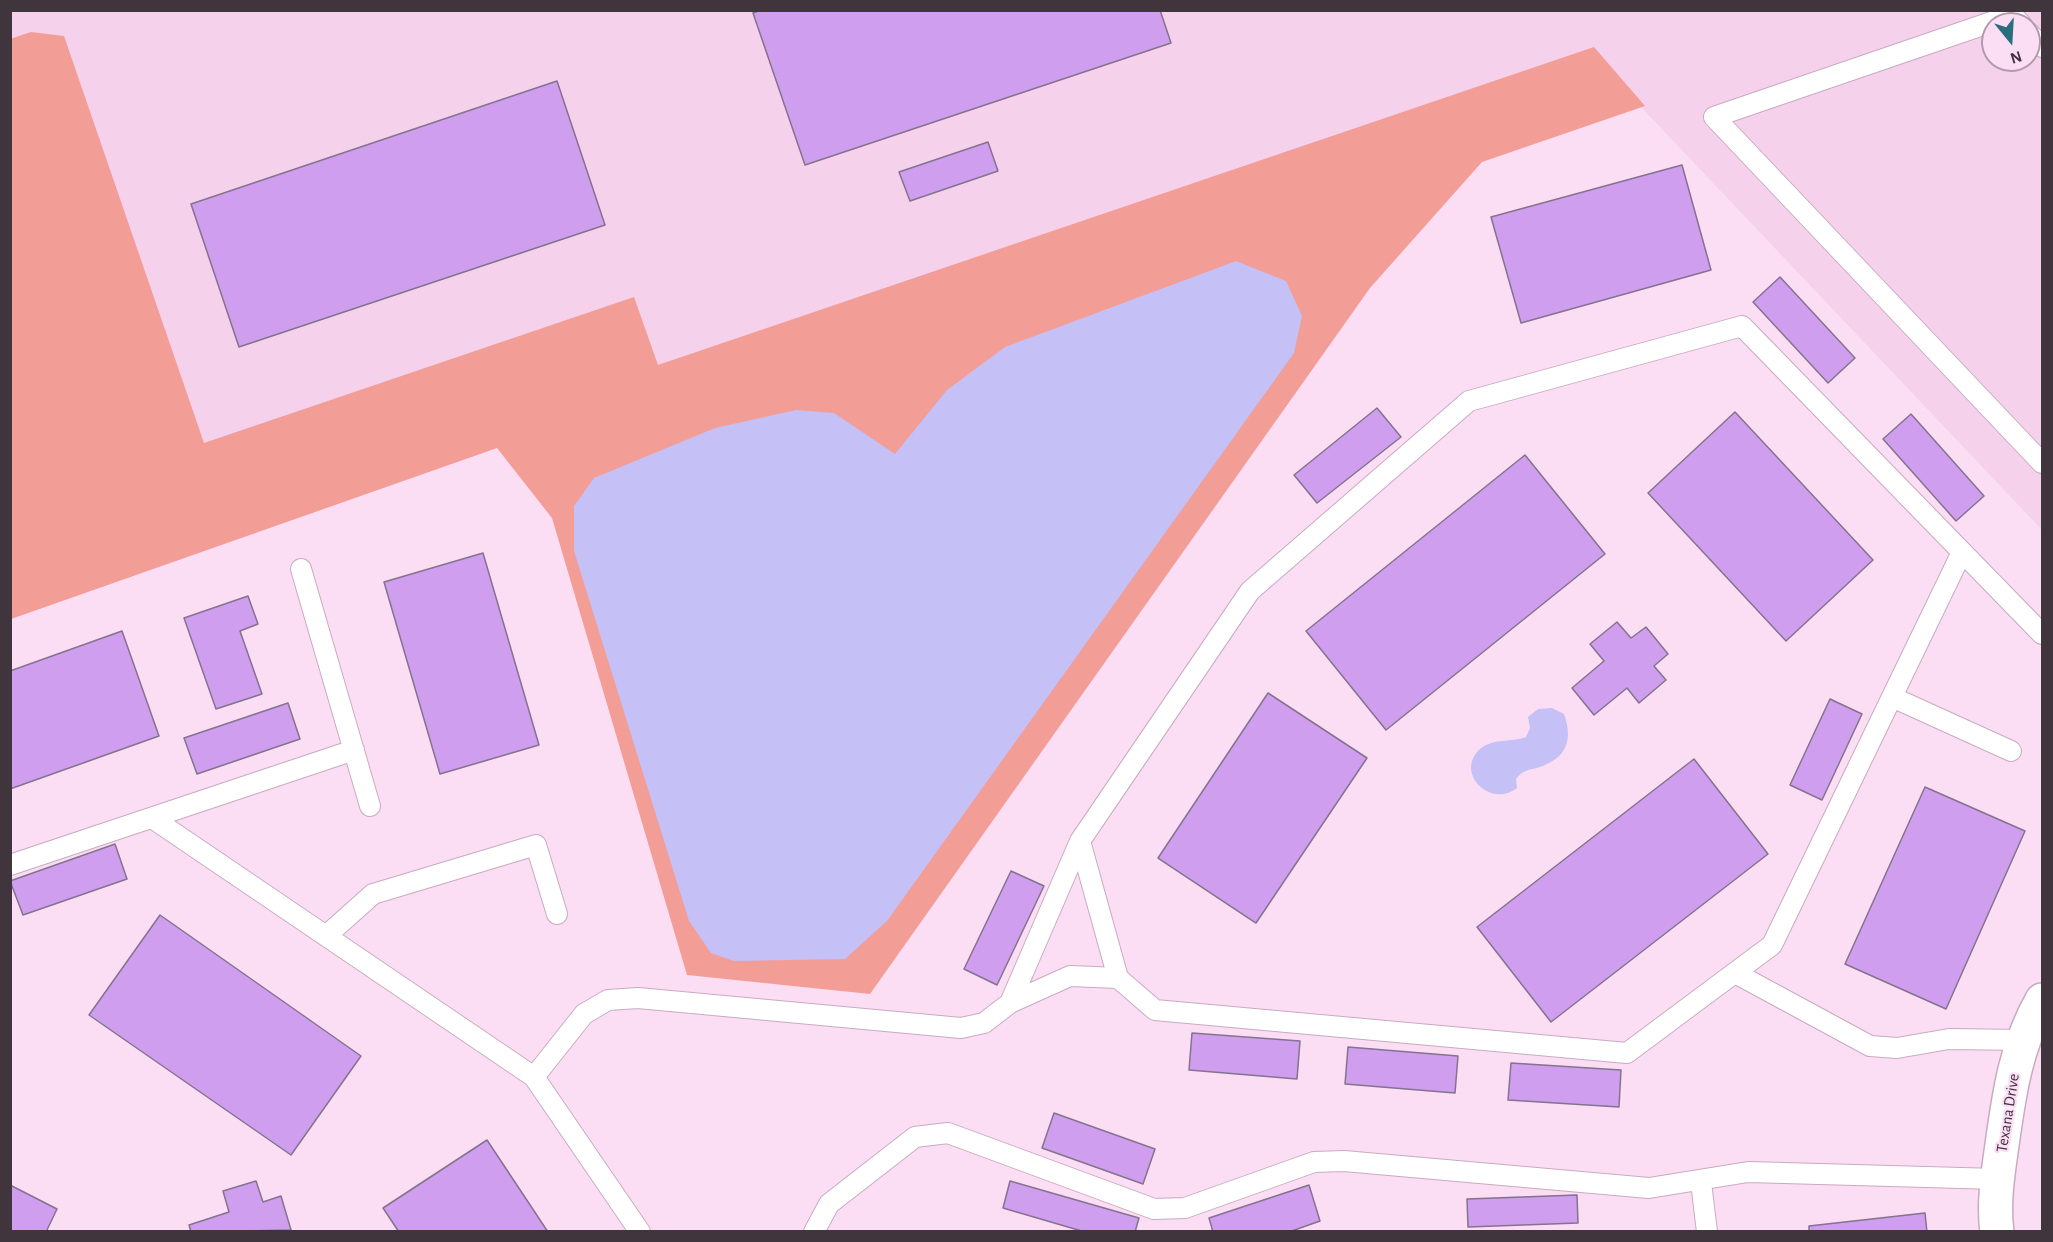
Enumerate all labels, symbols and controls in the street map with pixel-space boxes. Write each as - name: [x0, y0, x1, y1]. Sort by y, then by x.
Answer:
- north arrow: [1981, 12, 2041, 72]
- text: N: [2008, 48, 2024, 67]
- street label: Texana Drive: [1992, 1072, 2024, 1154]

